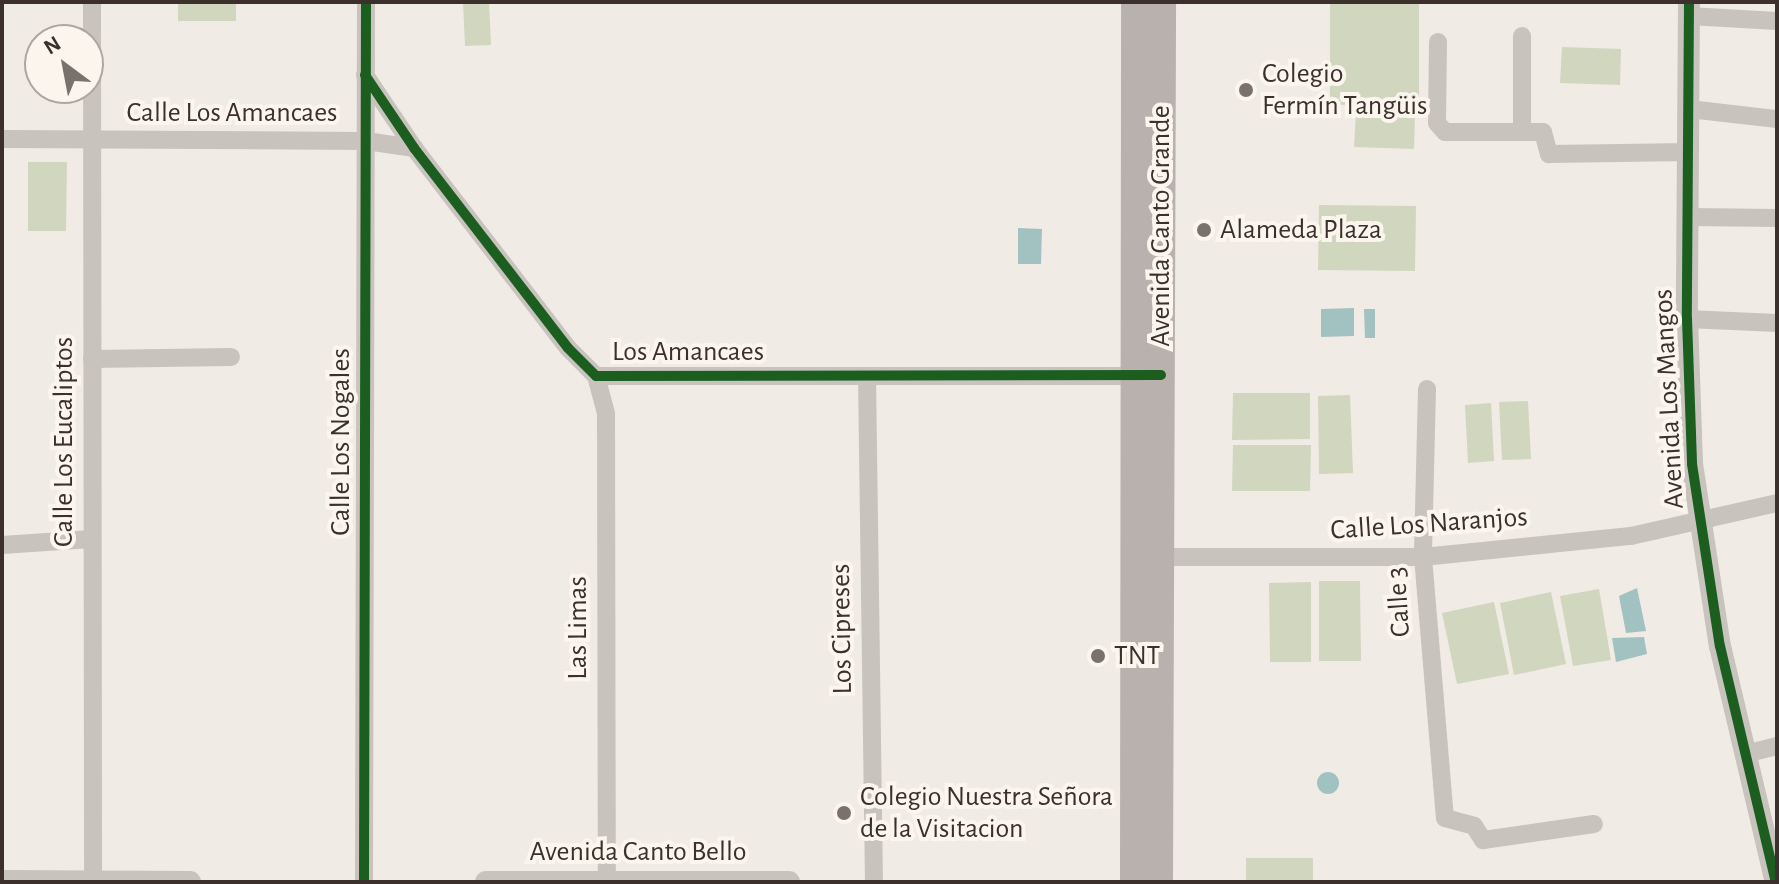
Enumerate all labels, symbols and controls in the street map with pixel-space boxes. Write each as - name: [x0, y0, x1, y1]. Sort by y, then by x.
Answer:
- north arrow: [24, 24, 104, 104]
- text: N: [40, 32, 65, 59]
- place label: Colegio Fermín Tangüis: [1262, 57, 1427, 123]
- marker: Colegio Fermín Tangüis: [1237, 81, 1255, 99]
- street label: Calle Los Amancaes: [127, 96, 337, 130]
- street label: Avenida Canto Grande: [1144, 105, 1178, 347]
- place label: Alameda Plaza: [1220, 213, 1382, 247]
- marker: Alameda Plaza: [1195, 221, 1213, 239]
- street label: Avenida Los Mangos: [1646, 288, 1692, 510]
- street label: Los Amancaes: [612, 335, 764, 369]
- street label: Calle Los Eucaliptos: [47, 337, 81, 547]
- street label: Calle Los Nogales: [324, 348, 358, 536]
- street label: Calle Los Naranjos: [1329, 500, 1529, 548]
- street label: Los Cipreses: [824, 563, 860, 695]
- street label: Calle 3: [1380, 566, 1418, 638]
- street label: Las Limas: [561, 576, 595, 680]
- place label: TNT: [1114, 639, 1160, 673]
- marker: TNT: [1089, 647, 1107, 665]
- place label: Colegio Nuestra Señora de la Visitacion: [860, 780, 1113, 846]
- marker: Colegio Nuestra Señora de la Visitacion: [835, 804, 853, 822]
- street label: Avenida Canto Bello: [529, 835, 747, 869]

